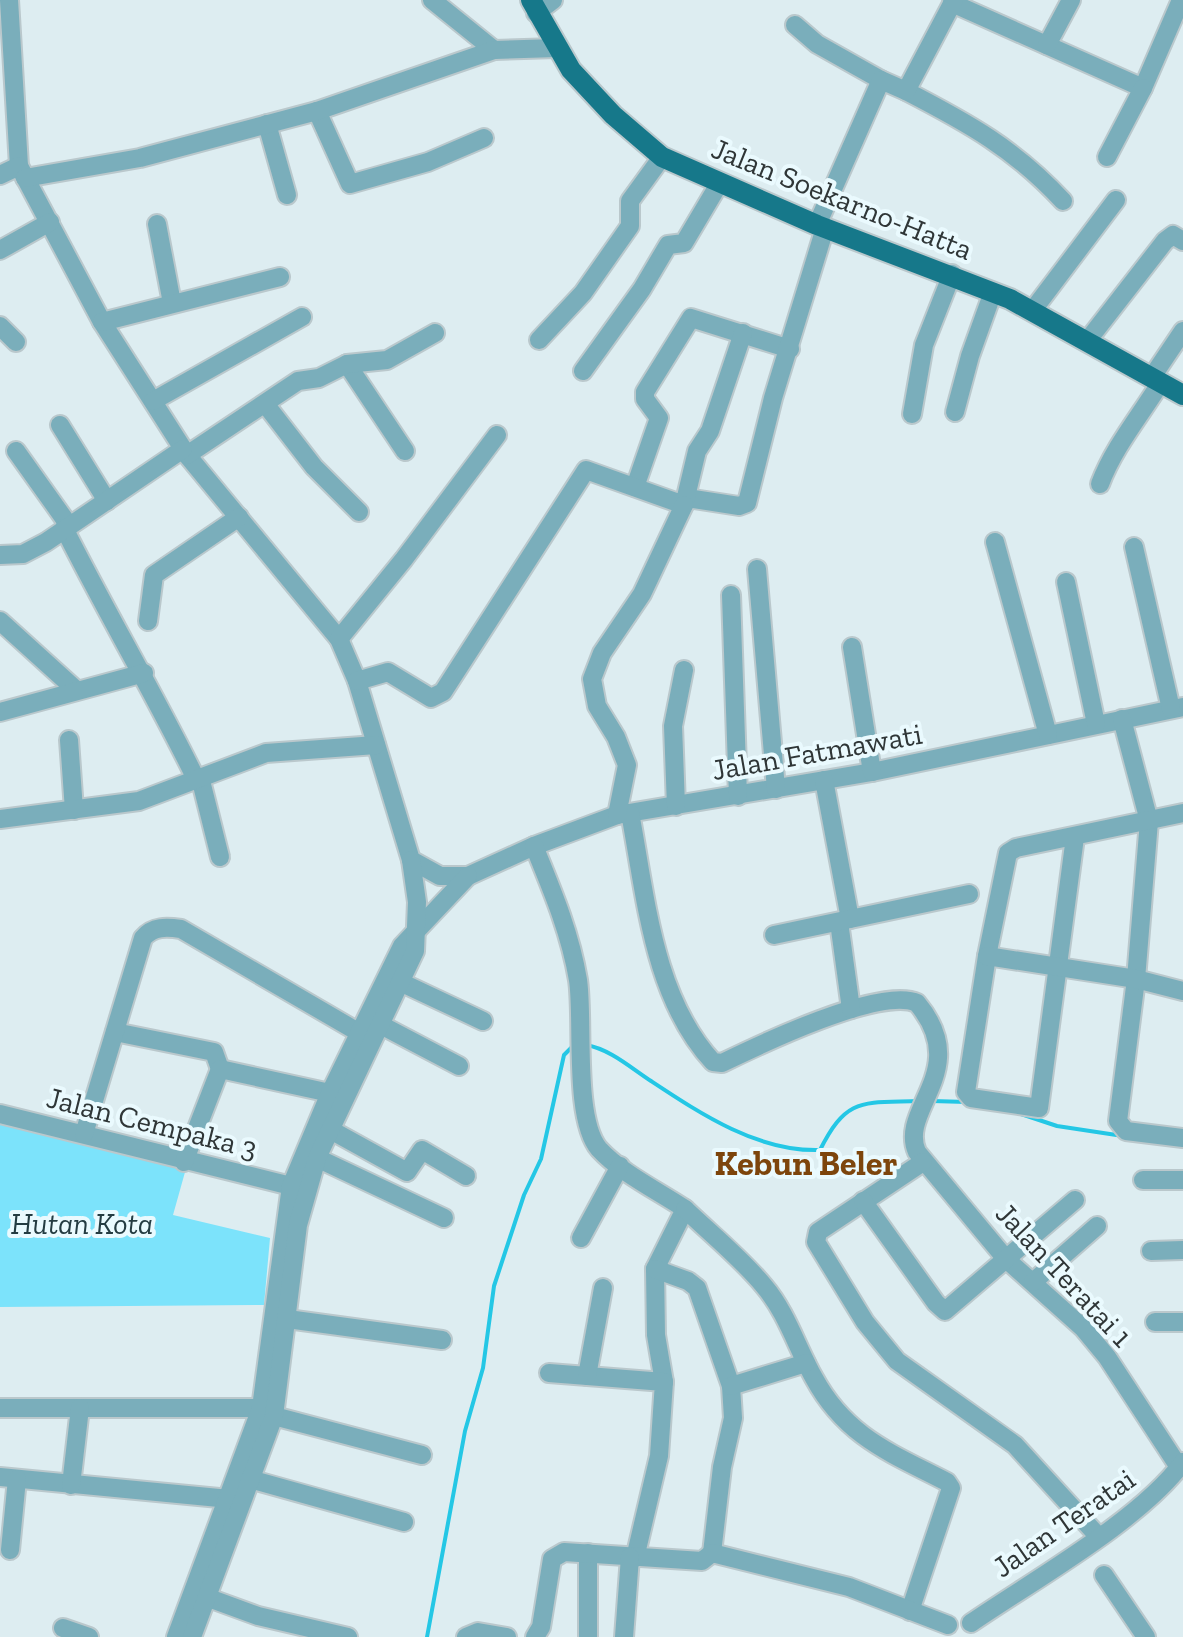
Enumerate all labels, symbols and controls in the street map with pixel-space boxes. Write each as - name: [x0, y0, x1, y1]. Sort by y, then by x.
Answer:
- street label: Jalan Soekarno-Hatta: [706, 130, 978, 268]
- street label: Jalan Fatmawati: [709, 716, 925, 788]
- street label: Jalan Cempaka 3: [43, 1079, 261, 1167]
- district label: Kebun Beler: [715, 1143, 897, 1184]
- street label: Jalan Teratai 1: [988, 1196, 1140, 1354]
- park label: Hutan Kota: [11, 1206, 153, 1242]
- street label: Jalan Teratai: [986, 1461, 1142, 1585]

